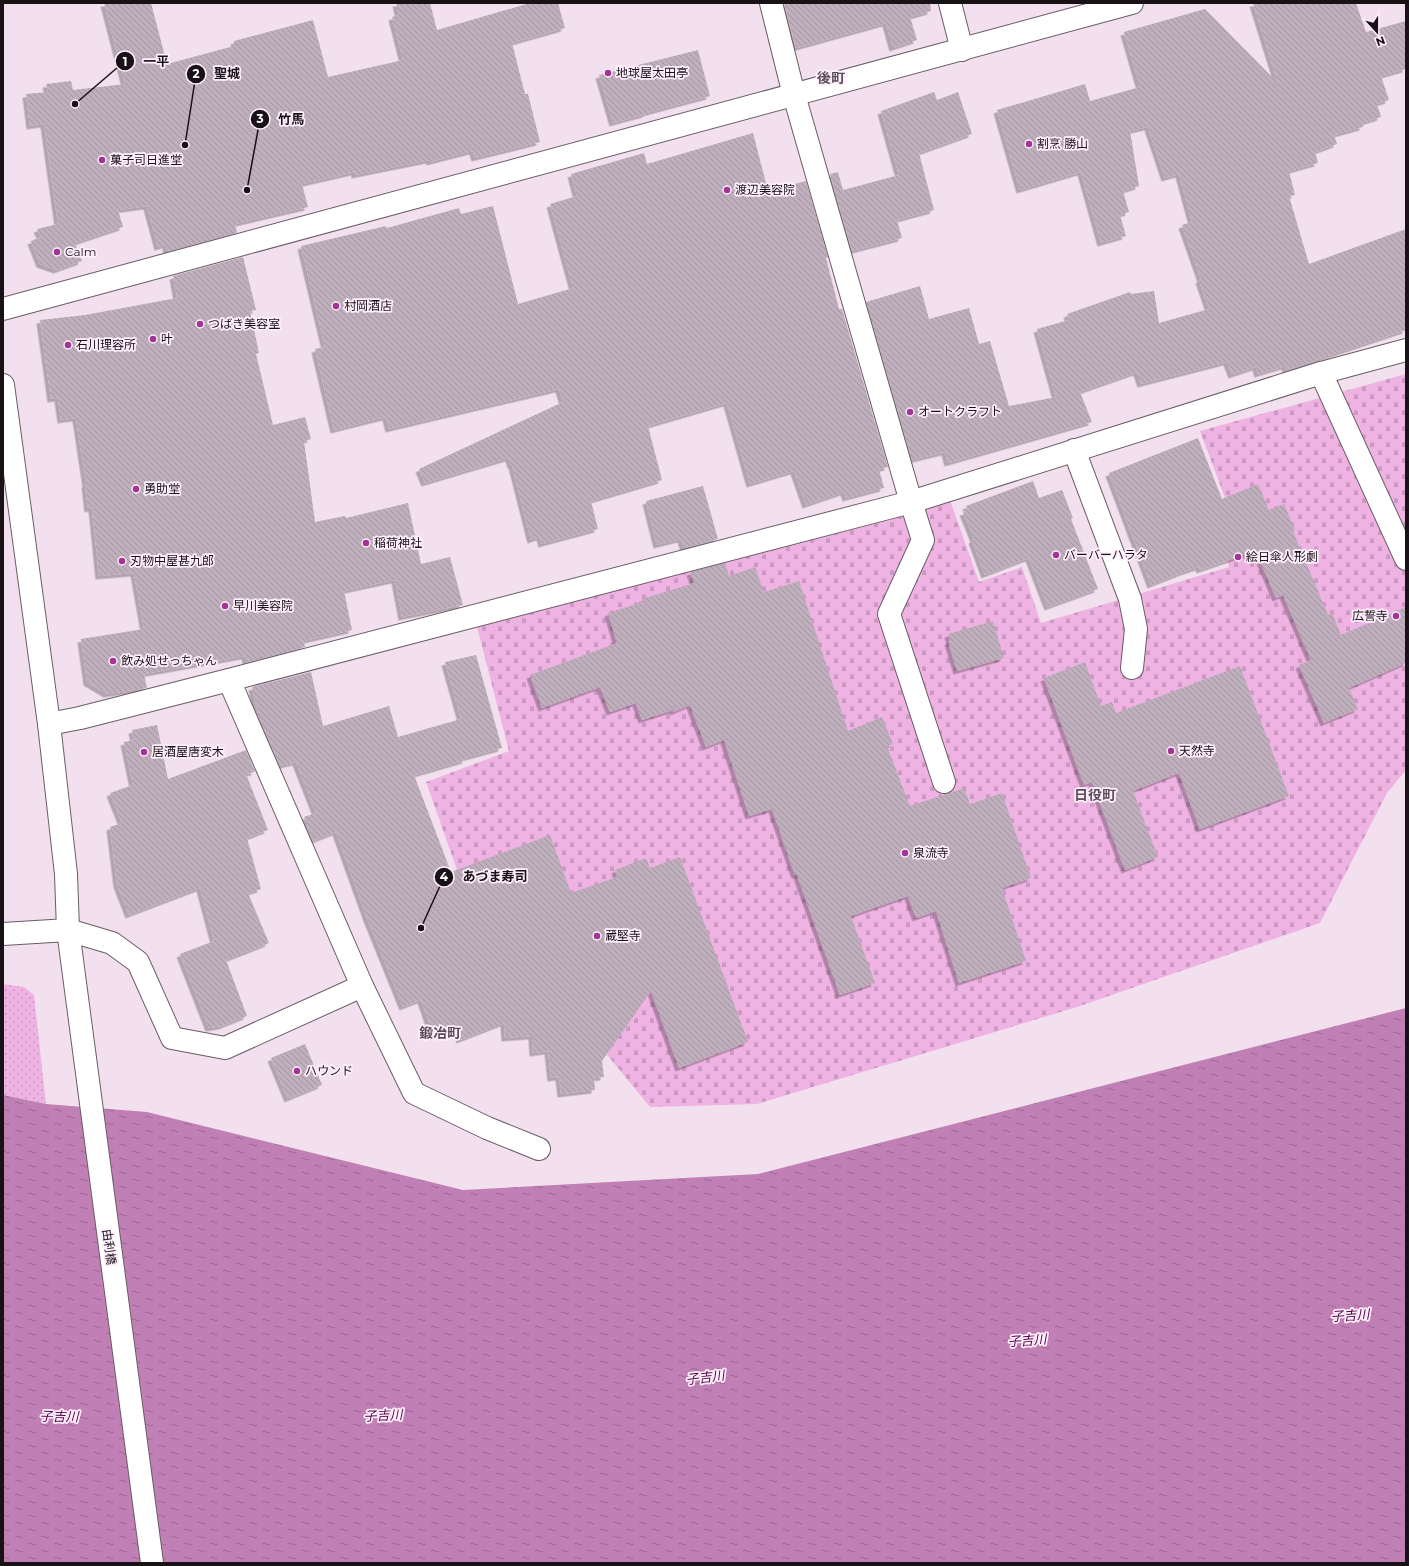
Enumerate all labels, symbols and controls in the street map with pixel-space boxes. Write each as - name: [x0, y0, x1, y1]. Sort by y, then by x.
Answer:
- north arrow: [1357, 12, 1397, 52]
- text: N: [1374, 33, 1387, 49]
- callout: 一平: [115, 49, 177, 74]
- text: 一平: [143, 53, 169, 69]
- text: 1: [123, 54, 127, 69]
- callout: 聖城: [186, 61, 248, 86]
- text: 聖城: [214, 65, 240, 81]
- place label: 地球屋太田亭: [616, 65, 688, 80]
- text: 2: [192, 66, 200, 81]
- marker: 地球屋太田亭: [603, 68, 613, 78]
- district label: 後町: [817, 69, 845, 87]
- callout: 竹馬: [250, 107, 312, 132]
- text: 3: [255, 111, 264, 126]
- text: 竹馬: [278, 111, 304, 127]
- place label: 割烹 勝山: [1037, 136, 1088, 151]
- marker: 割烹 勝山: [1024, 139, 1034, 149]
- place label: 菓子司日進堂: [110, 152, 182, 167]
- marker: 菓子司日進堂: [97, 155, 107, 165]
- place label: 渡辺美容院: [735, 182, 795, 197]
- marker: 渡辺美容院: [722, 185, 732, 195]
- place label: Calm: [65, 244, 96, 259]
- marker: Calm: [52, 247, 62, 257]
- place label: 村岡酒店: [344, 298, 392, 313]
- marker: 村岡酒店: [331, 301, 341, 311]
- place label: つばき美容室: [208, 316, 280, 331]
- marker: つばき美容室: [195, 319, 205, 329]
- place label: 叶: [161, 331, 173, 346]
- marker: 叶: [148, 334, 158, 344]
- place label: 石川理容所: [76, 337, 136, 352]
- marker: 石川理容所: [63, 340, 73, 350]
- place label: オートクラフト: [918, 404, 1002, 419]
- marker: オートクラフト: [905, 407, 915, 417]
- place label: 勇助堂: [144, 481, 180, 496]
- marker: 勇助堂: [131, 484, 141, 494]
- place label: 稲荷神社: [374, 535, 422, 550]
- marker: 稲荷神社: [361, 538, 371, 548]
- place label: バーバーハラタ: [1064, 547, 1148, 562]
- place label: 絵日傘人形劇: [1246, 549, 1318, 564]
- marker: バーバーハラタ: [1051, 550, 1061, 560]
- marker: 絵日傘人形劇: [1233, 552, 1243, 562]
- place label: 刃物中屋甚九郎: [130, 553, 214, 568]
- marker: 刃物中屋甚九郎: [117, 556, 127, 566]
- place label: 早川美容院: [233, 598, 293, 613]
- marker: 早川美容院: [220, 601, 230, 611]
- place label: 広誓寺: [1352, 608, 1388, 623]
- marker: 広誓寺: [1391, 611, 1401, 621]
- place label: 飲み処せっちゃん: [121, 653, 217, 668]
- marker: 飲み処せっちゃん: [108, 656, 118, 666]
- place label: 天然寺: [1179, 743, 1215, 758]
- place label: 居酒屋唐変木: [152, 744, 224, 759]
- marker: 天然寺: [1166, 746, 1176, 756]
- marker: 居酒屋唐変木: [139, 747, 149, 757]
- district label: 日役町: [1074, 786, 1116, 804]
- place label: 泉流寺: [913, 845, 949, 860]
- marker: 泉流寺: [900, 848, 910, 858]
- callout: あづま寿司: [434, 864, 535, 889]
- text: あづま寿司: [462, 868, 528, 884]
- text: 4: [440, 869, 449, 884]
- place label: 蔵堅寺: [605, 928, 641, 943]
- marker: 蔵堅寺: [592, 931, 602, 941]
- district label: 鍛冶町: [419, 1024, 461, 1042]
- place label: ハウンド: [305, 1063, 353, 1078]
- marker: ハウンド: [292, 1066, 302, 1076]
- street label: 由利橋: [100, 1228, 119, 1266]
- water label: 子吉川: [1330, 1306, 1372, 1324]
- water label: 子吉川: [1007, 1331, 1049, 1349]
- water label: 子吉川: [685, 1366, 727, 1387]
- water label: 子吉川: [363, 1406, 405, 1424]
- water label: 子吉川: [39, 1408, 81, 1424]

